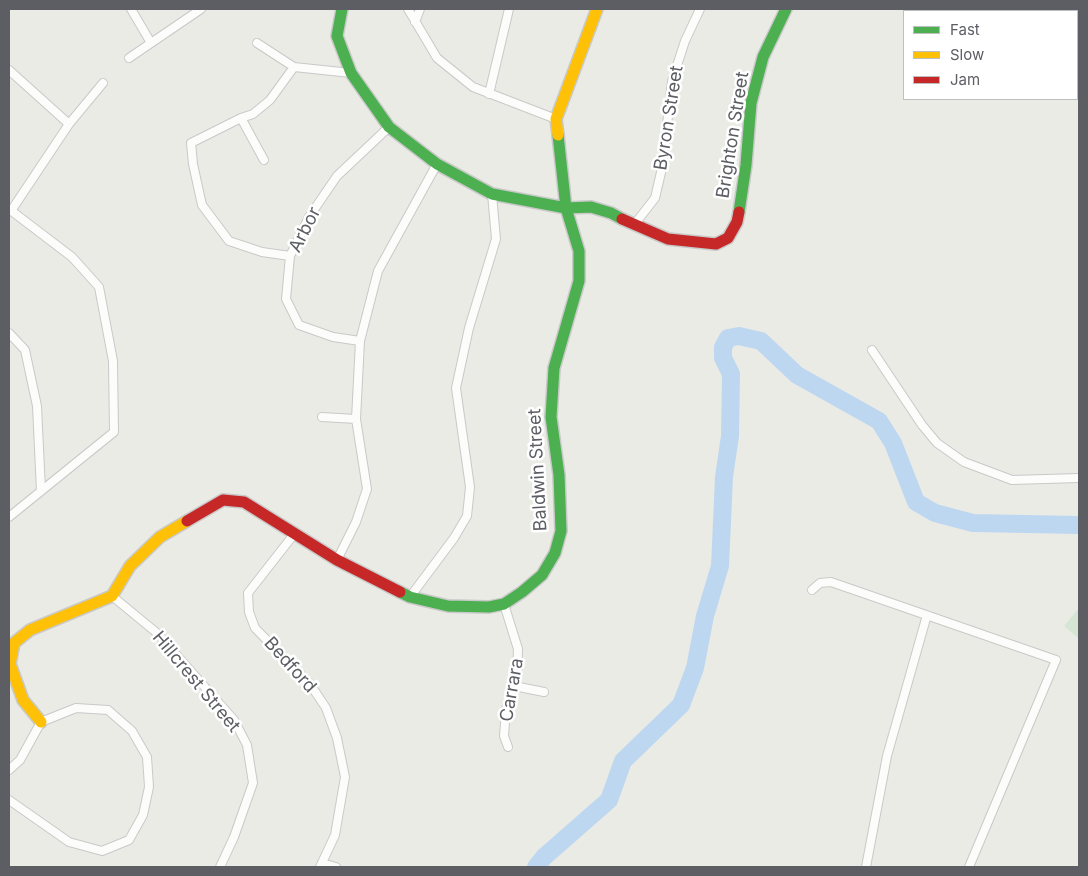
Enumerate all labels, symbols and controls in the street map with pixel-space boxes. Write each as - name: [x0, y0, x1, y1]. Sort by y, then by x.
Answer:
- legend: [903, 10, 1078, 100]
- text: Fast: [950, 20, 980, 39]
- text: Slow: [950, 45, 984, 64]
- street label: Byron Street: [650, 64, 688, 172]
- street label: Brighton Street: [712, 70, 754, 200]
- text: Jam: [950, 70, 980, 89]
- street label: Arbor: [284, 204, 326, 256]
- street label: Baldwin Street: [524, 408, 552, 532]
- street label: Hillcrest Street: [148, 627, 244, 737]
- street label: Bedford: [259, 633, 321, 697]
- street label: Carrara: [496, 657, 528, 723]

